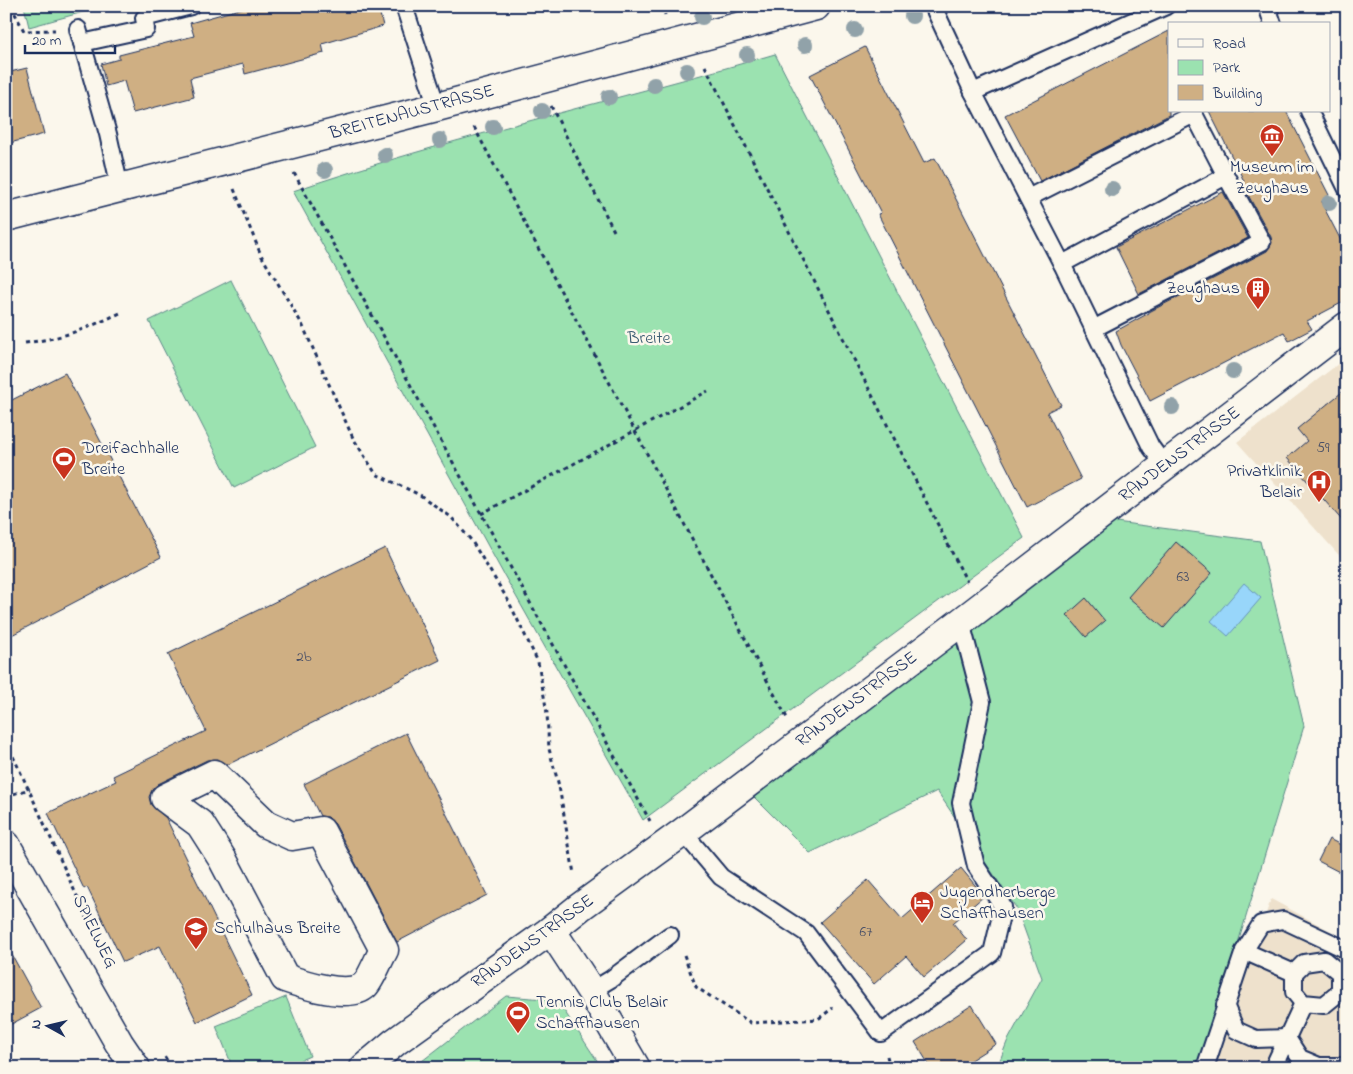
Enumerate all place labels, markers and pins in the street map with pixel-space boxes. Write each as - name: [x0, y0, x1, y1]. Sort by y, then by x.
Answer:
- museum icon: Museum im Zeughaus: [1259, 123, 1285, 157]
- place label: Museum im Zeughaus: [1230, 155, 1314, 203]
- place label: Zeughaus: [1166, 276, 1240, 303]
- building icon: Zeughaus: [1245, 276, 1271, 310]
- place label: Dreifachhalle Breite: [81, 436, 180, 483]
- sports icon: Dreifachhalle Breite: [51, 446, 77, 480]
- place label: Privatklinik Belair: [1227, 459, 1302, 506]
- hospital icon: Privatklinik Belair: [1306, 469, 1332, 503]
- place label: Jugendherberge Schaffhausen: [940, 880, 1057, 927]
- hotel icon: Jugendherberge Schaffhausen: [909, 890, 935, 924]
- school or university icon: Schulhaus Breite: [183, 916, 209, 950]
- place label: Schulhaus Breite: [214, 916, 342, 942]
- place label: Tennis Club Belair Schaffhausen: [536, 990, 668, 1037]
- sports icon: Tennis Club Belair Schaffhausen: [505, 1000, 531, 1034]

